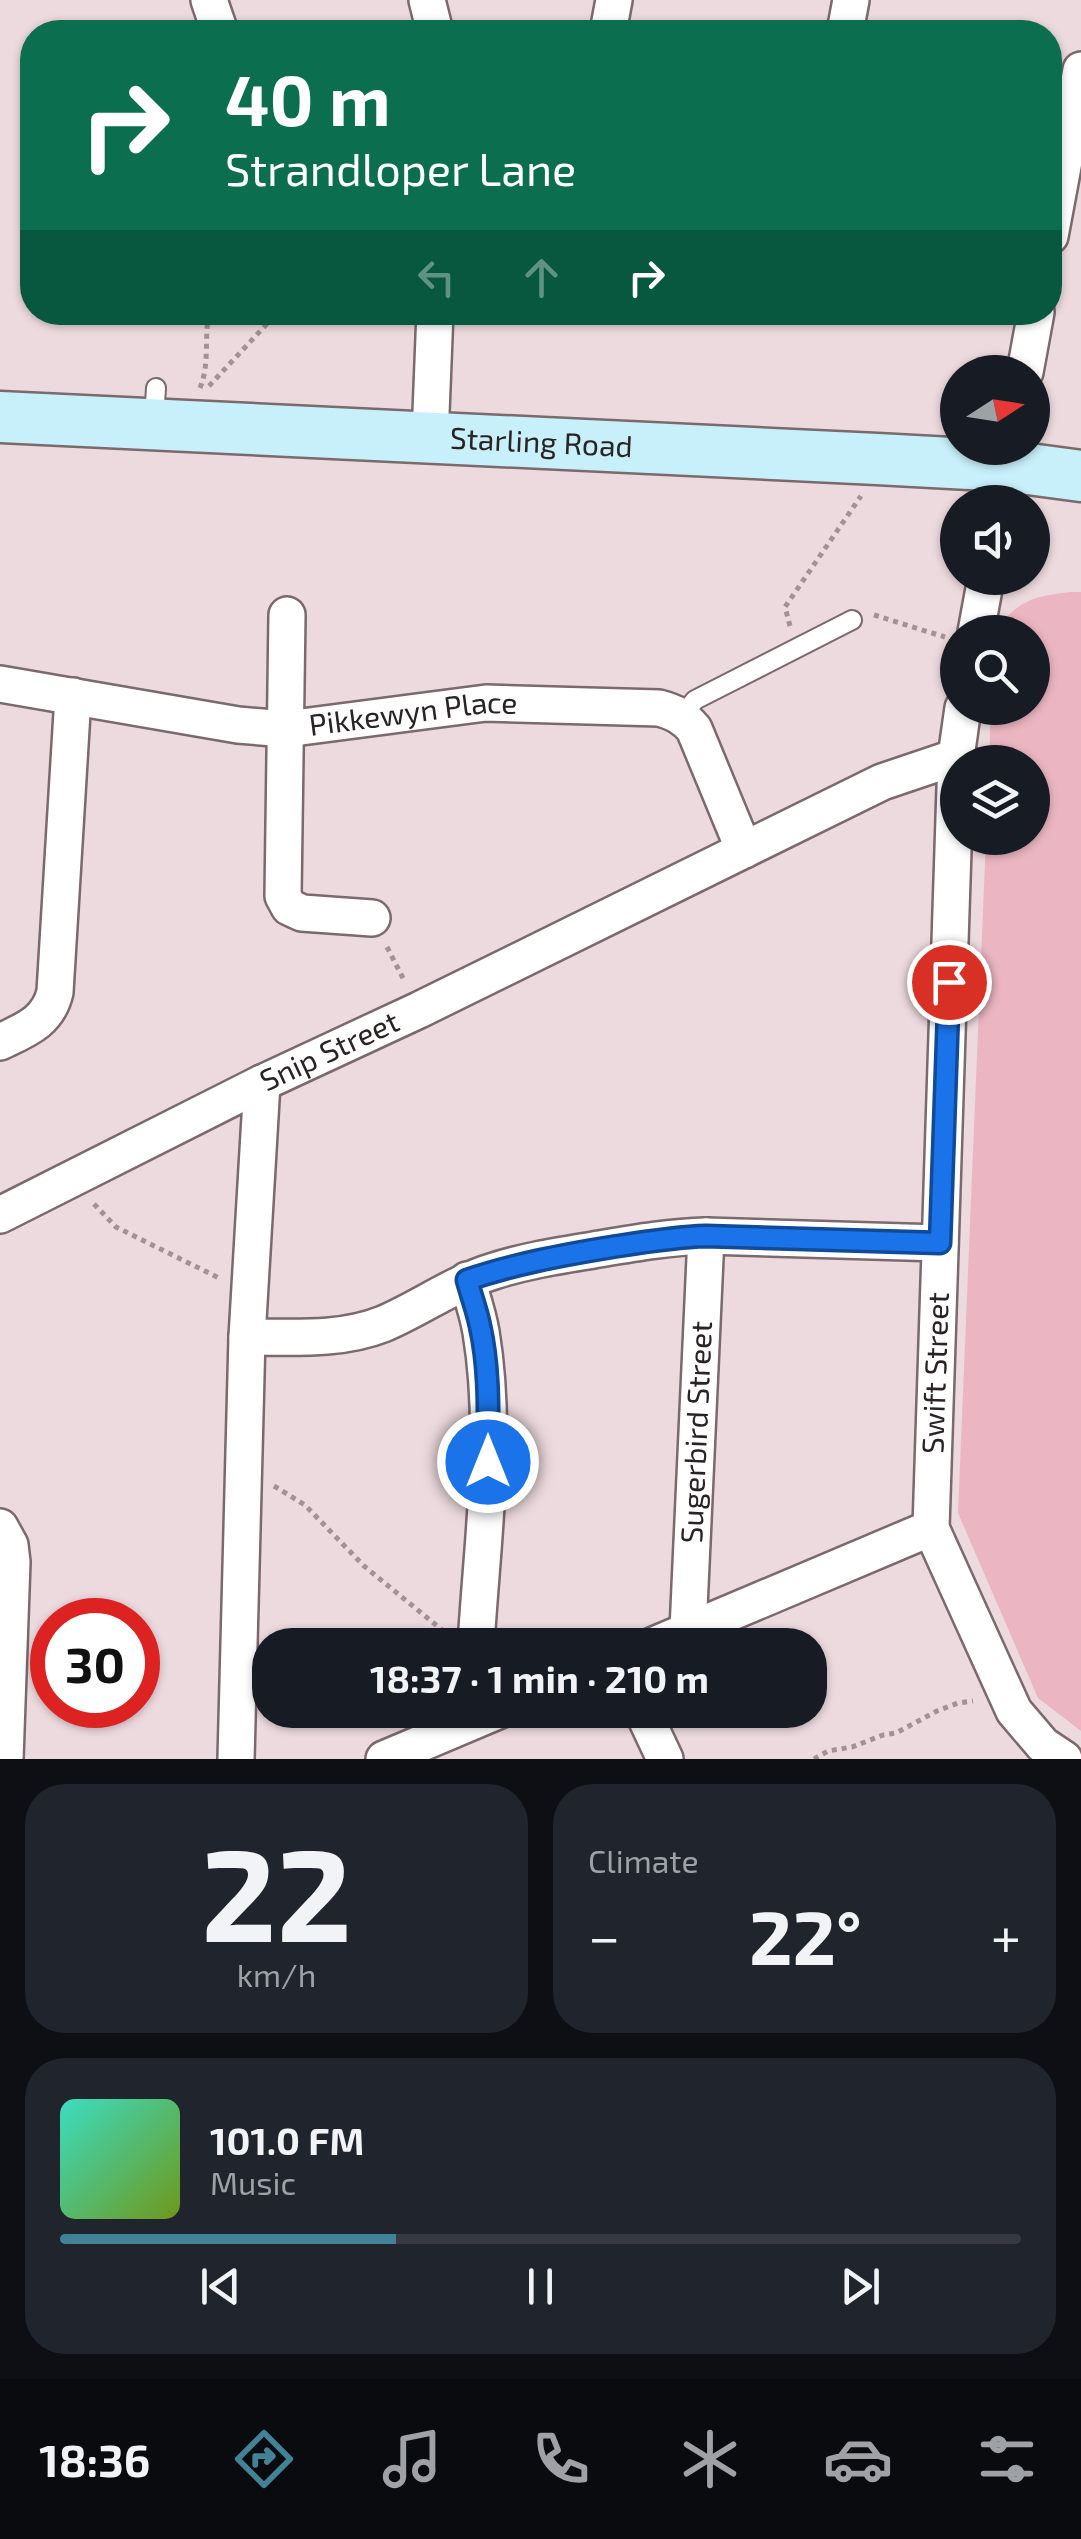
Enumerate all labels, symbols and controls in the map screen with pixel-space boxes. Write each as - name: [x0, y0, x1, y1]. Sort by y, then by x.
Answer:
- text: 40 m: [225, 56, 391, 140]
- icon: right: [60, 60, 190, 190]
- text: Strandloper Lane: [225, 141, 576, 195]
- icon: left: [409, 250, 464, 305]
- icon: ahead: [514, 250, 569, 305]
- icon: right: [619, 250, 674, 305]
- north arrow: [940, 355, 1050, 465]
- map controls: [940, 355, 1050, 855]
- street label: Starling Road: [449, 419, 634, 463]
- button: sound: [940, 485, 1050, 595]
- button: search: [940, 615, 1050, 725]
- street label: Pikkewyn Place: [307, 683, 518, 742]
- button: layers: [940, 745, 1050, 855]
- pin: [907, 940, 992, 1025]
- icon: arrive: [922, 955, 977, 1010]
- street label: Snip Street: [254, 1002, 404, 1098]
- street label: Swift Street: [913, 1291, 955, 1454]
- street label: Sugerbird Street: [672, 1320, 718, 1544]
- position arrow: [436, 1410, 540, 1514]
- speed limit sign: 30: [30, 1598, 160, 1728]
- text: 18:37 · 1 min · 210 m: [370, 1655, 709, 1701]
- text: 22: [201, 1812, 352, 1968]
- text: Climate: [588, 1841, 699, 1879]
- text: 22°: [749, 1890, 862, 1980]
- text: −: [588, 1902, 620, 1968]
- text: +: [991, 1902, 1021, 1968]
- text: km/h: [237, 1955, 316, 1993]
- text: 101.0 FM: [210, 2117, 364, 2163]
- text: Music: [210, 2163, 296, 2201]
- icon: previous: [193, 2259, 248, 2314]
- icon: pause: [513, 2259, 568, 2314]
- icon: next: [833, 2259, 888, 2314]
- icon: directions: [229, 2424, 299, 2494]
- icon: music: [377, 2424, 447, 2494]
- icon: phone: [526, 2424, 596, 2494]
- icon: climate: [675, 2424, 745, 2494]
- icon: car: [823, 2424, 893, 2494]
- icon: filters: [972, 2424, 1042, 2494]
- text: 18:36: [39, 2432, 150, 2486]

